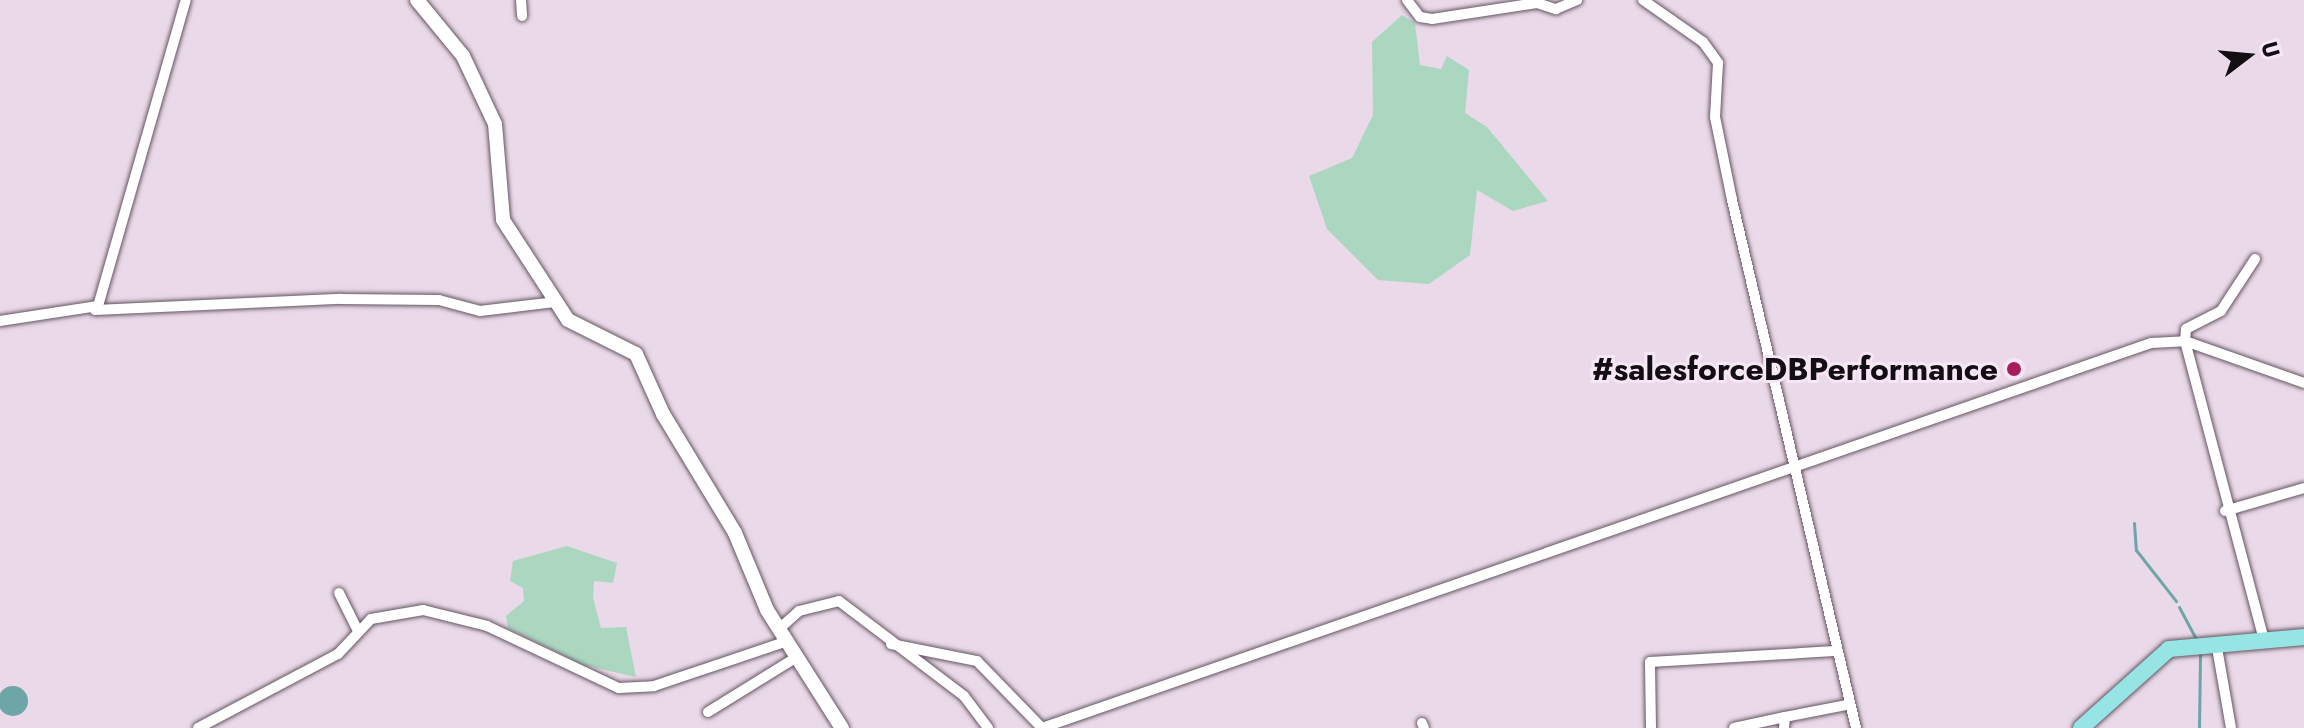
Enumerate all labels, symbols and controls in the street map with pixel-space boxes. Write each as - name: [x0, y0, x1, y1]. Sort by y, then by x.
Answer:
- north arrow: [2208, 16, 2288, 96]
- text: U: [2254, 38, 2289, 61]
- place label: #salesforceDBPerformance: [1592, 350, 1998, 388]
- marker: #salesforceDBPerformance: [2005, 360, 2023, 378]

